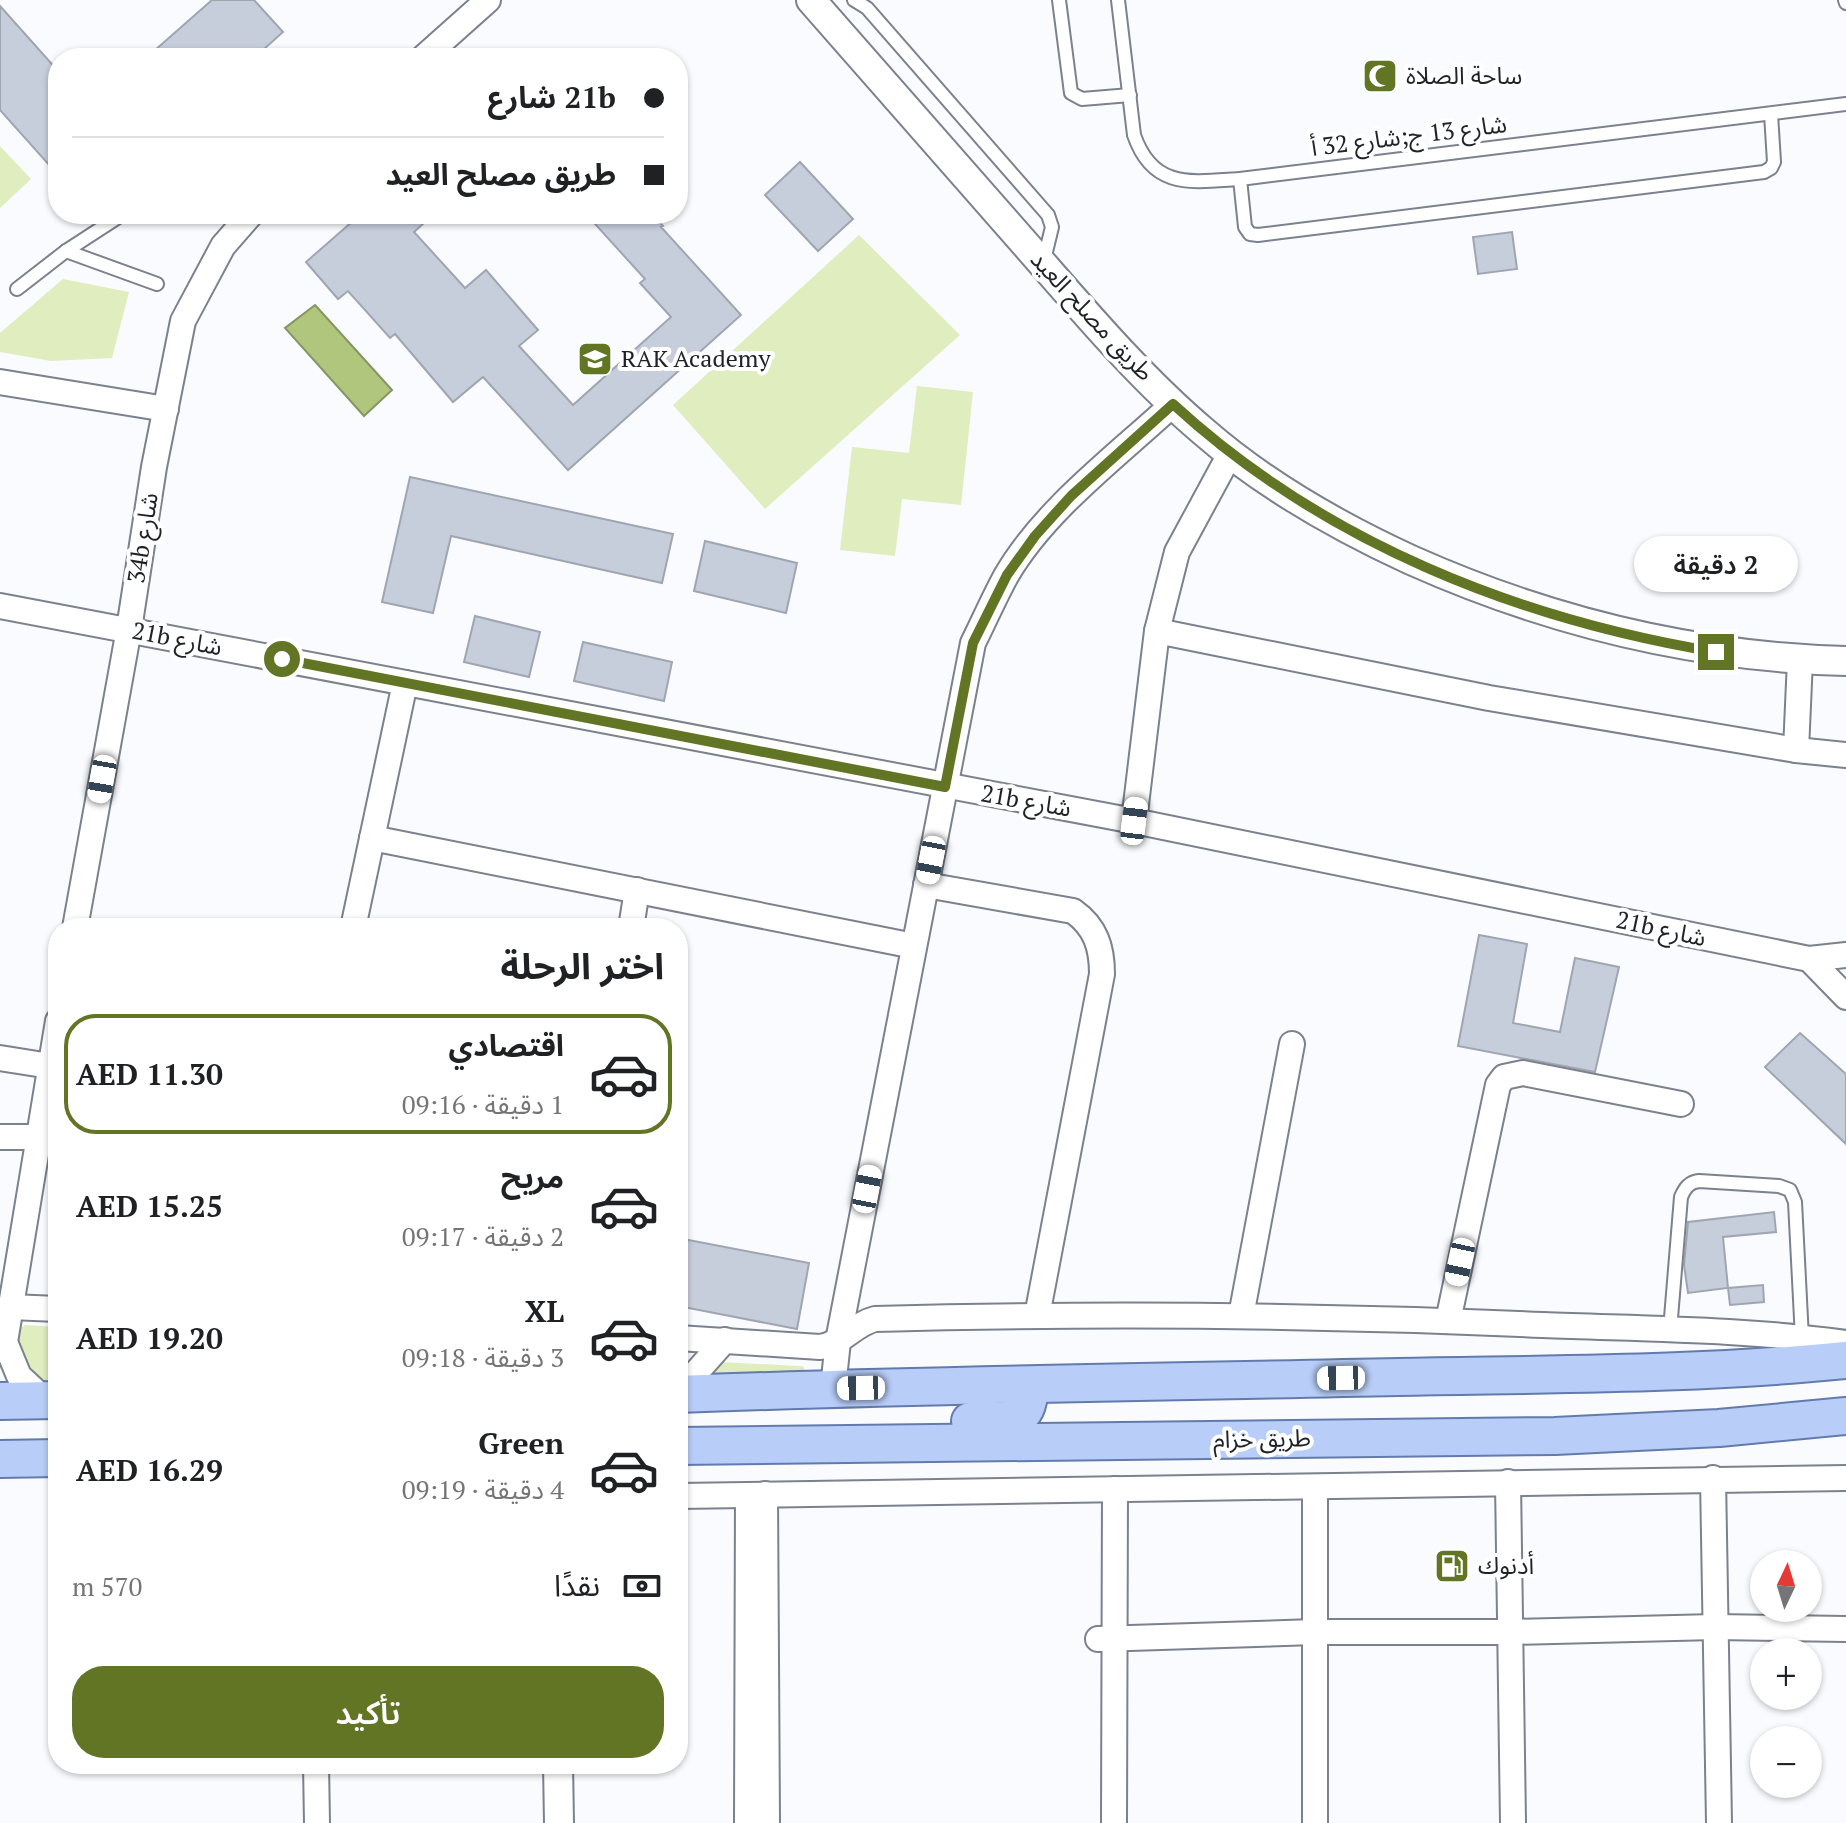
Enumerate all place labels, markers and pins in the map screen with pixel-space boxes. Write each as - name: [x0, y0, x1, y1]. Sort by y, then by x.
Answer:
- mosque icon: ساحة الصلاة: [1361, 57, 1399, 95]
- place label: ساحة الصلاة: [1406, 59, 1522, 91]
- school or university icon: RAK Academy: [576, 340, 614, 378]
- place label: RAK Academy: [621, 342, 771, 374]
- fuel station icon: أدنوك: [1433, 1547, 1471, 1585]
- place label: أدنوك: [1478, 1549, 1534, 1581]

